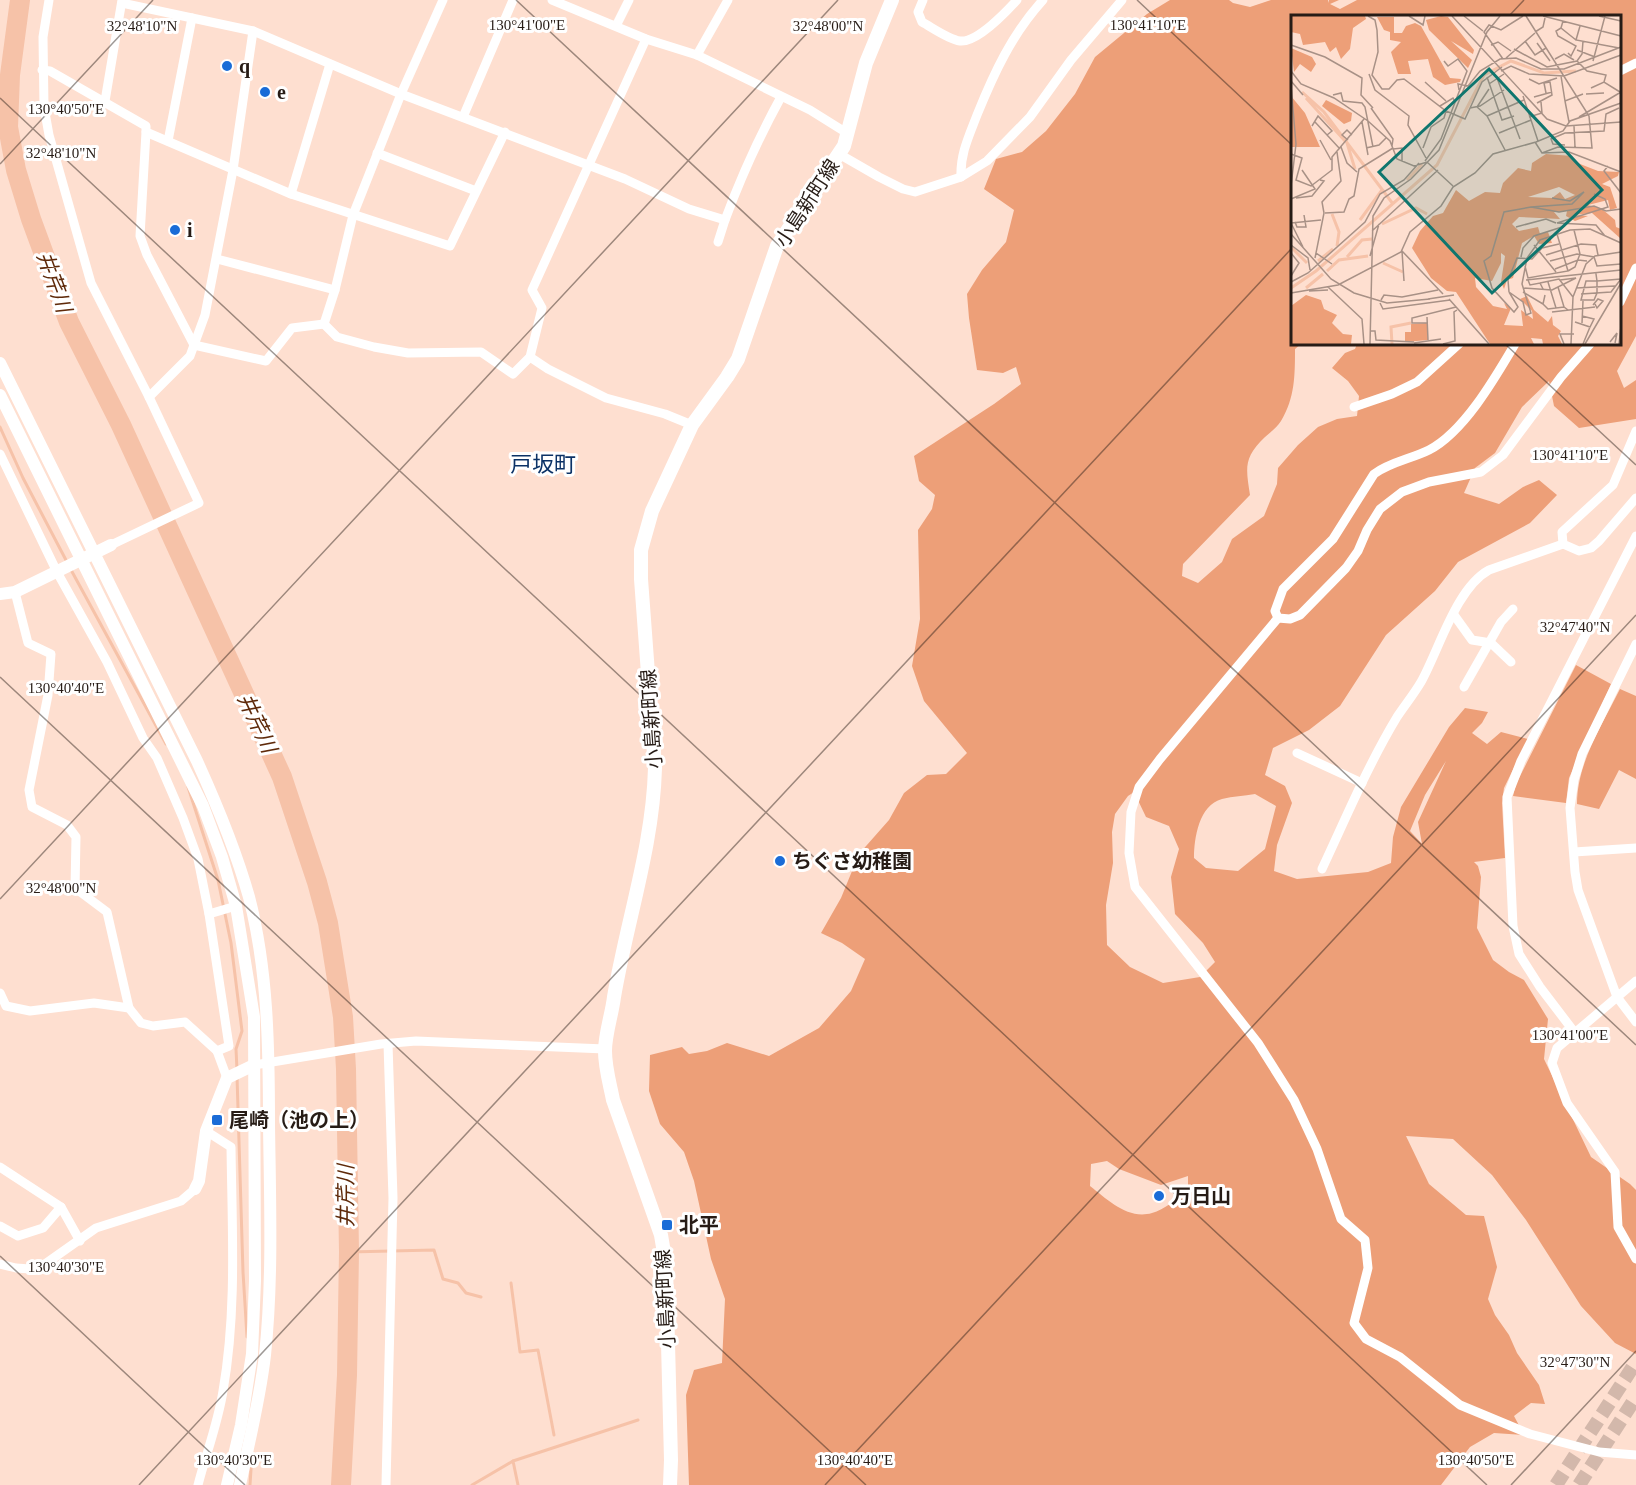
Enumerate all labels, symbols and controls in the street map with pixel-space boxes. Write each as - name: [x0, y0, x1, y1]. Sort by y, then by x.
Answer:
- inset map: [1291, 15, 1621, 345]
- text: 130°41'00"E: [489, 17, 565, 33]
- text: 130°41'10"E: [1110, 17, 1186, 33]
- text: 32°48'10"N: [107, 18, 177, 34]
- text: 32°48'00"N: [793, 18, 863, 34]
- place label: q: [239, 55, 250, 78]
- marker: q: [220, 59, 234, 73]
- place label: e: [277, 81, 286, 103]
- marker: e: [258, 85, 272, 99]
- text: 130°40'50"E: [28, 101, 104, 117]
- text: 32°48'10"N: [26, 145, 96, 161]
- street label: 小島新町線: [771, 155, 843, 251]
- place label: i: [187, 219, 193, 241]
- marker: i: [168, 223, 182, 237]
- water label: 井芹川: [32, 248, 77, 318]
- text: 130°41'10"E: [1532, 447, 1608, 463]
- district label: 戸坂町: [510, 452, 576, 477]
- text: 32°47'40"N: [1540, 619, 1610, 635]
- street label: 小島新町線: [637, 668, 665, 770]
- text: 130°40'40"E: [28, 680, 104, 696]
- water label: 井芹川: [233, 689, 282, 758]
- place label: ちぐさ幼稚園: [792, 850, 912, 872]
- marker: ちぐさ幼稚園: [773, 854, 787, 868]
- text: 32°48'00"N: [26, 880, 96, 896]
- text: 130°41'00"E: [1532, 1027, 1608, 1043]
- place label: 尾崎（池の上）: [229, 1109, 369, 1131]
- marker: 尾崎（池の上）: [210, 1113, 224, 1127]
- water label: 井芹川: [334, 1163, 358, 1228]
- place label: 万日山: [1171, 1185, 1231, 1207]
- marker: 万日山: [1152, 1189, 1166, 1203]
- place label: 北平: [679, 1214, 719, 1236]
- marker: 北平: [660, 1218, 674, 1232]
- street label: 小島新町線: [651, 1248, 679, 1350]
- text: 130°40'30"E: [28, 1259, 104, 1275]
- text: 32°47'30"N: [1540, 1354, 1610, 1370]
- text: 130°40'30"E: [196, 1452, 272, 1468]
- text: 130°40'40"E: [817, 1452, 893, 1468]
- text: 130°40'50"E: [1438, 1452, 1514, 1468]

